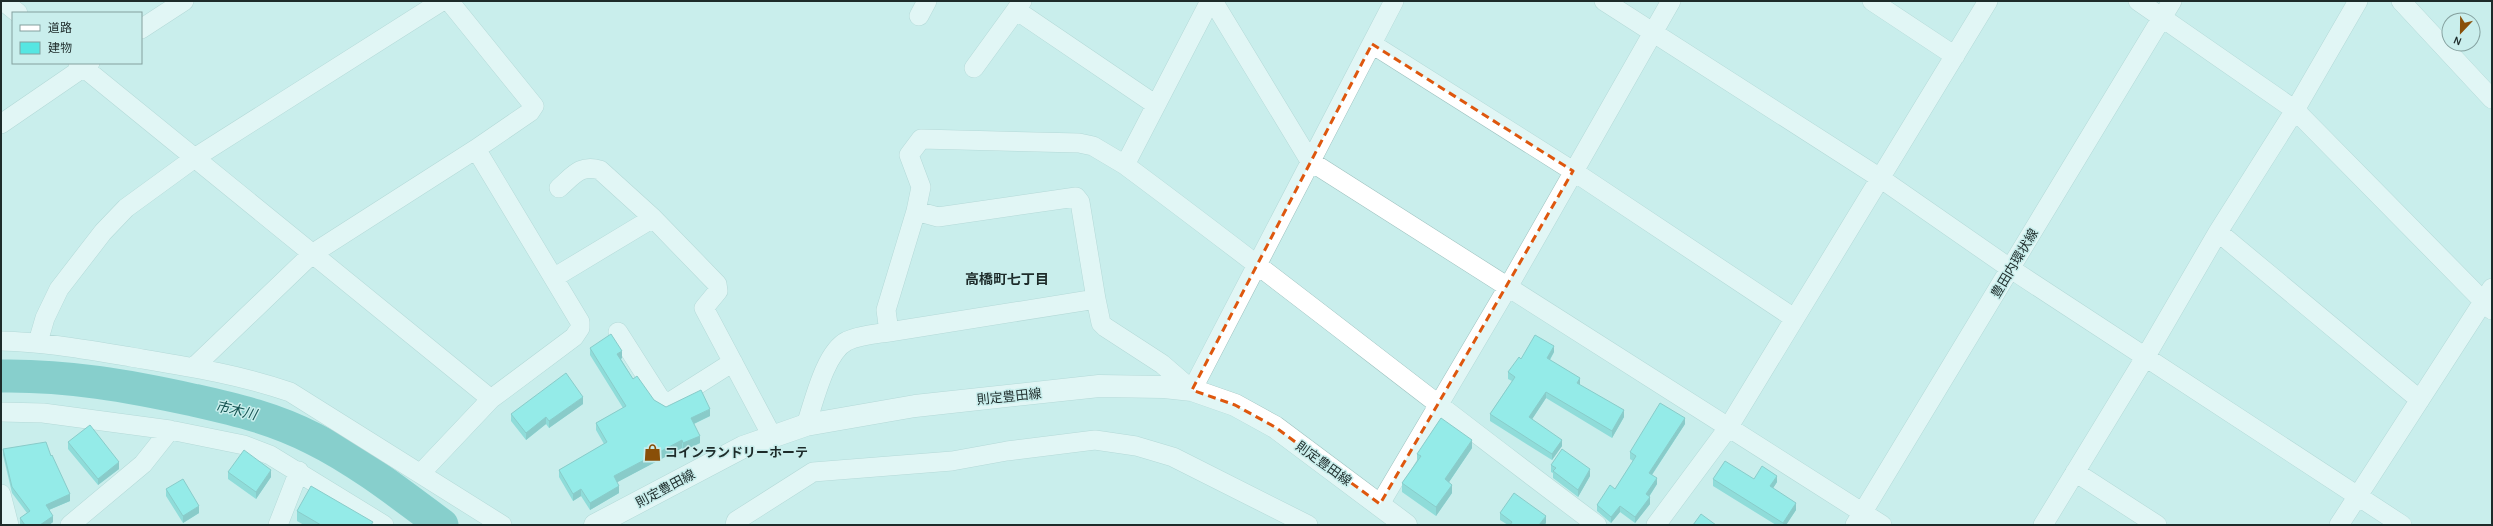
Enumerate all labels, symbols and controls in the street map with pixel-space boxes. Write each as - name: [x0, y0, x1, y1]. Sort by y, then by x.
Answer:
- legend: [12, 12, 142, 64]
- north arrow: [2441, 12, 2481, 52]
- text: 道路: [48, 21, 72, 35]
- text: N: [2451, 33, 2464, 48]
- text: 建物: [48, 41, 72, 55]
- street label: 豊田内環状線: [1988, 226, 2041, 301]
- district label: 高橋町七丁目: [965, 271, 1049, 288]
- street label: 則定豊田線: [976, 386, 1042, 407]
- water label: 市木川: [214, 397, 260, 424]
- street label: 則定豊田線: [1293, 438, 1354, 489]
- shop icon: コインランドリーホーテ: [642, 442, 662, 462]
- place label: コインランドリーホーテ: [665, 445, 808, 460]
- street label: 則定豊田線: [633, 467, 697, 510]

